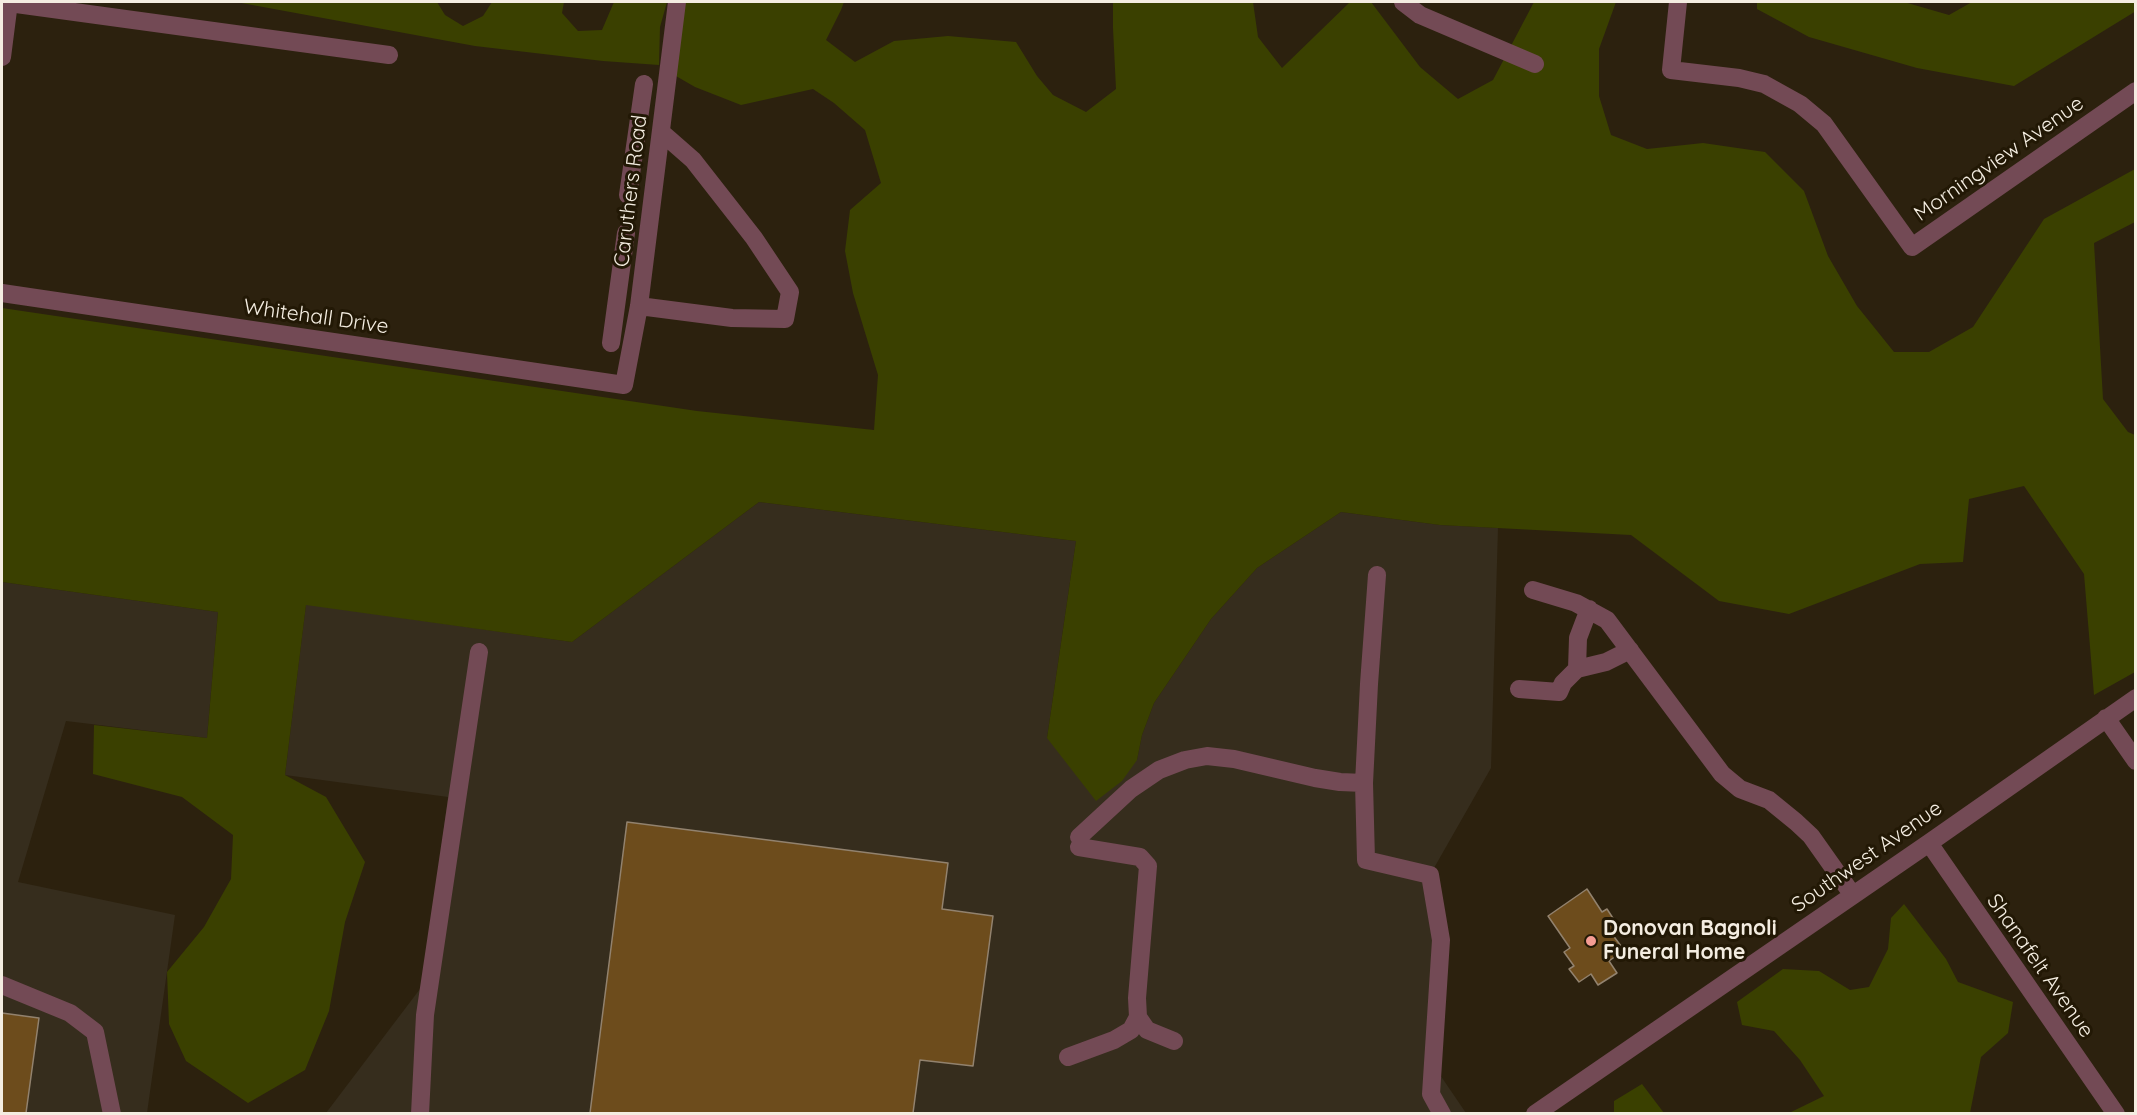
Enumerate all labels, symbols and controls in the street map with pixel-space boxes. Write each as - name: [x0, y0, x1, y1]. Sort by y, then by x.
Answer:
- street label: Morningview Avenue: [1910, 91, 2088, 227]
- street label: Caruthers Road: [609, 113, 653, 269]
- street label: Whitehall Drive: [242, 294, 390, 340]
- street label: Southwest Avenue: [1787, 796, 1947, 918]
- street label: Shanafelt Avenue: [1981, 889, 2099, 1043]
- place label: Donovan Bagnoli Funeral Home: [1603, 916, 1777, 966]
- marker: Donovan Bagnoli Funeral Home: [1584, 934, 1598, 948]

